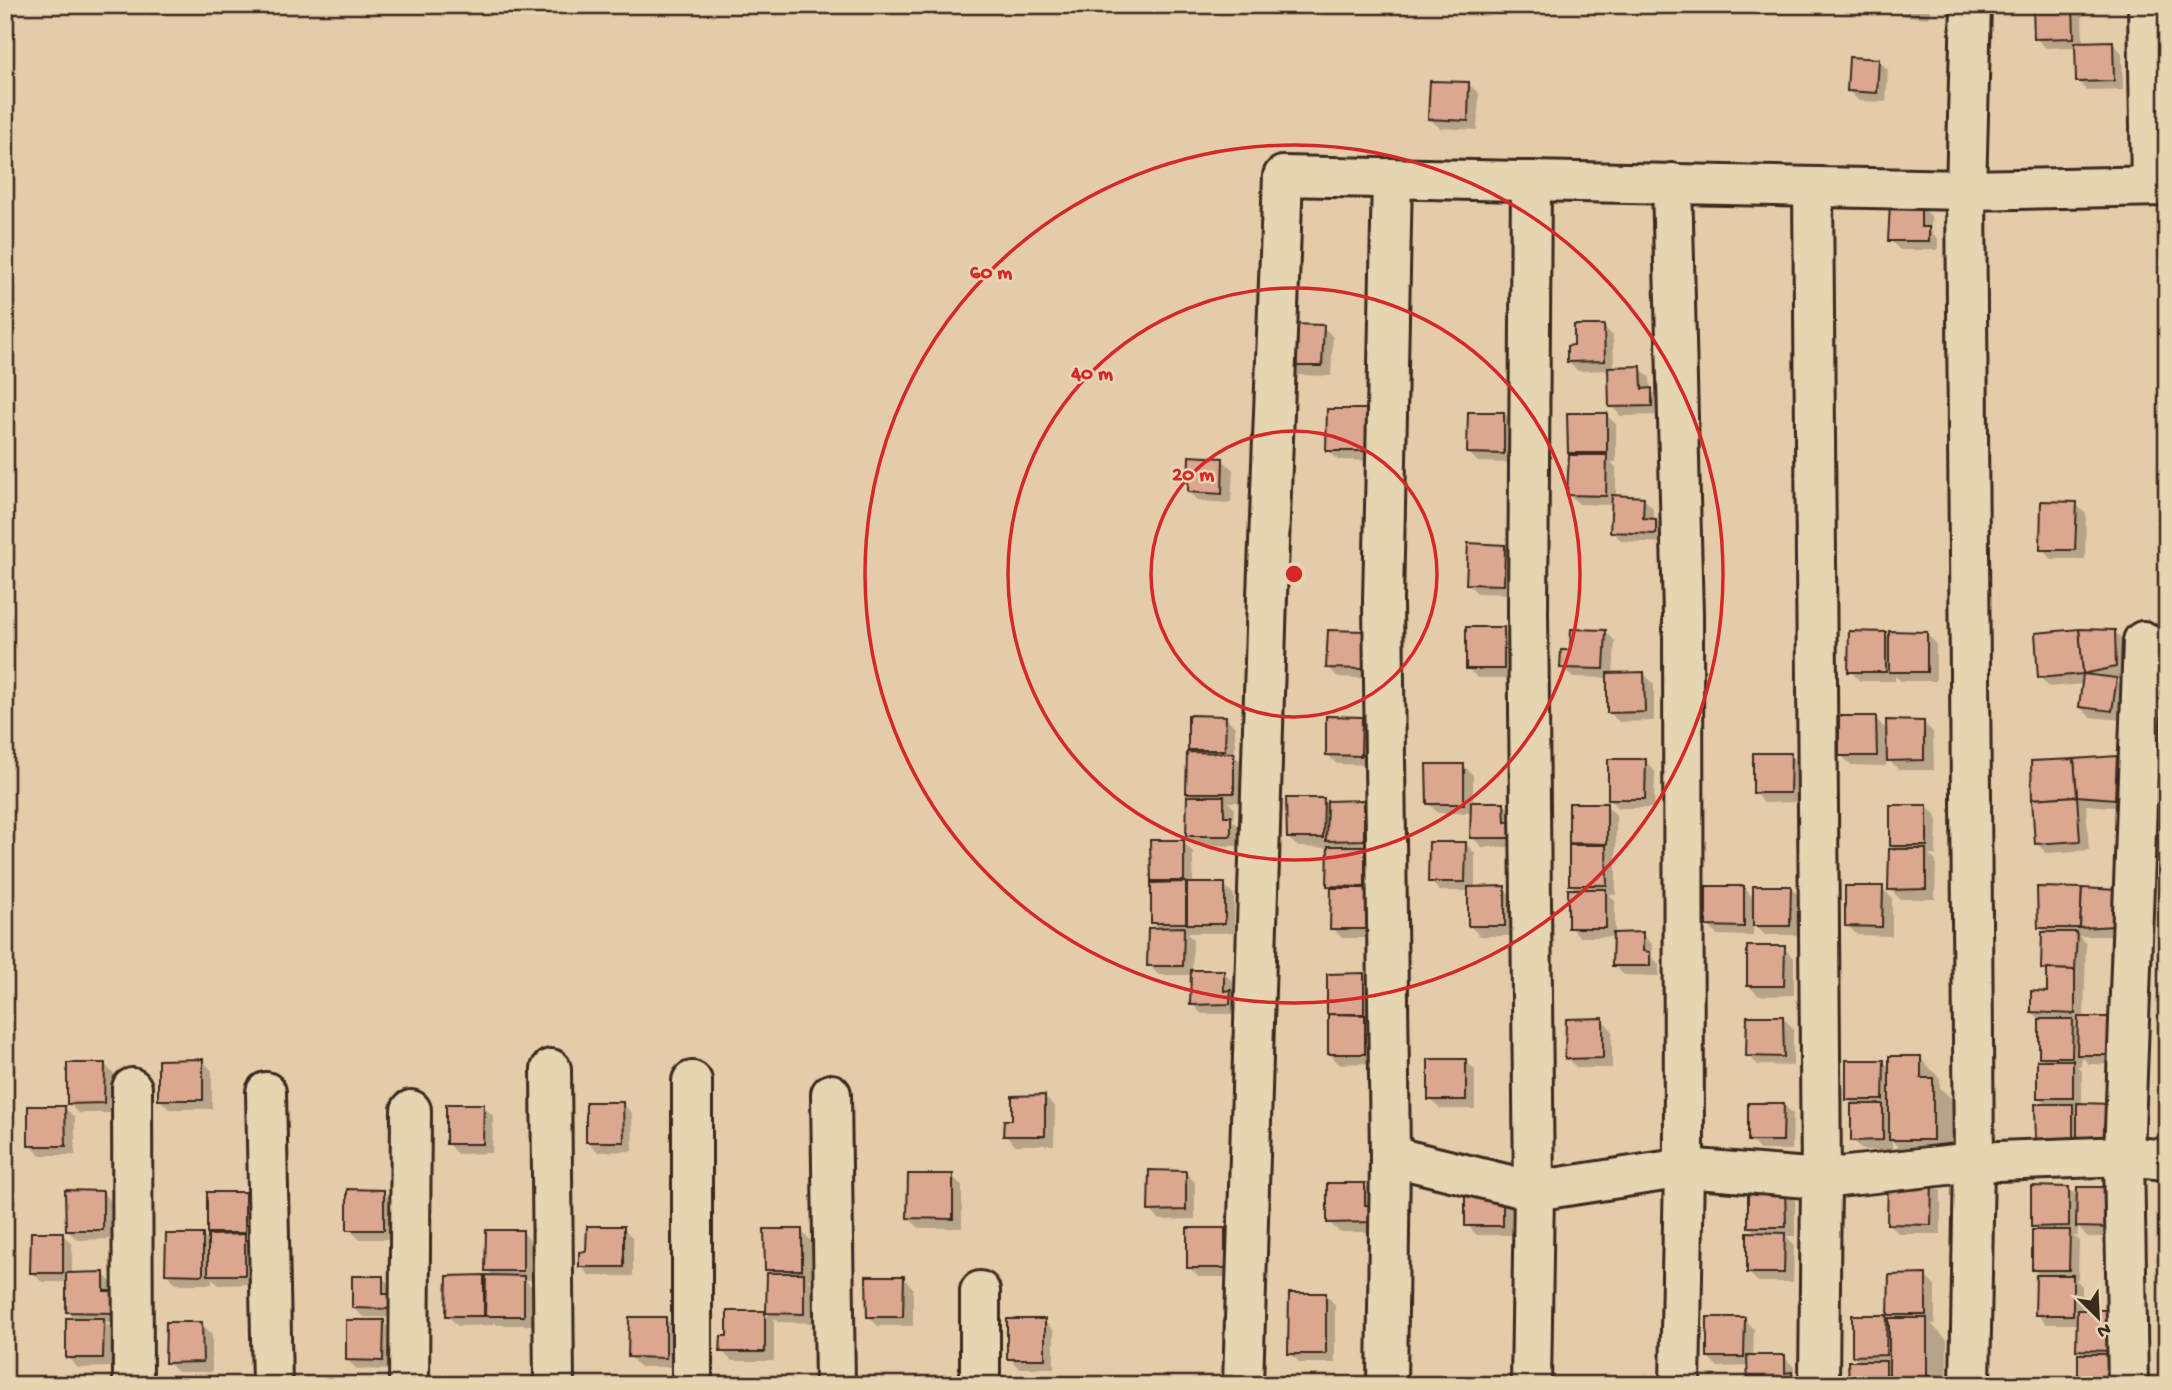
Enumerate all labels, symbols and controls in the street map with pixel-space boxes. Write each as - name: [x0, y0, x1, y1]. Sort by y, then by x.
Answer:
- text: 60 m: [970, 262, 1012, 287]
- text: 40 m: [1070, 363, 1113, 388]
- text: 20 m: [1172, 464, 1214, 489]
- centre of rings: [1282, 562, 1306, 586]
- north arrow: [2064, 1282, 2134, 1352]
- text: N: [2093, 1316, 2114, 1342]

